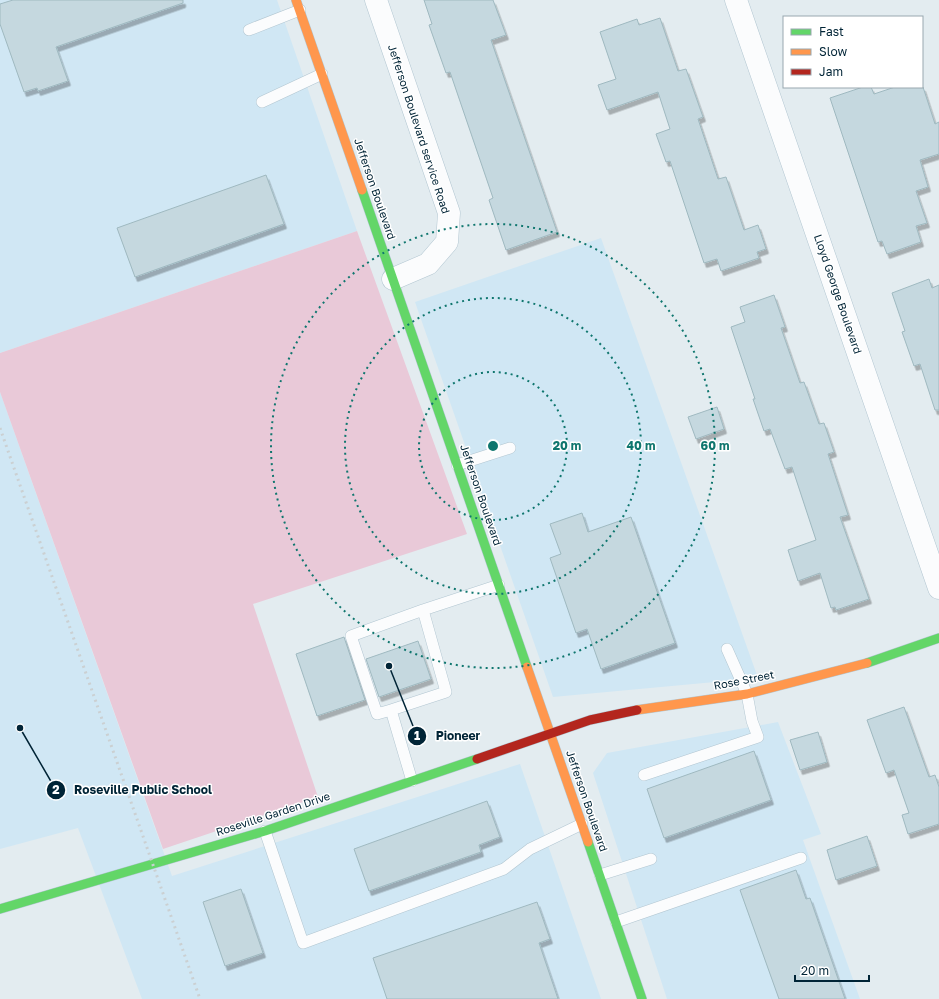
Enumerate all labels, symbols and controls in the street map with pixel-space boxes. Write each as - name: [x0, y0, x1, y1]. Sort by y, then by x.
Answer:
- legend: [783, 16, 923, 88]
- text: Fast: [819, 24, 844, 39]
- street label: Jefferson Boulevard service Road: [386, 43, 453, 215]
- text: Slow: [819, 44, 847, 59]
- text: Jam: [819, 64, 843, 79]
- street label: Jefferson Boulevard: [352, 137, 399, 241]
- street label: Lloyd George Boulevard: [812, 232, 865, 355]
- text: 20 m: [553, 438, 581, 453]
- text: 40 m: [627, 438, 655, 453]
- text: 60 m: [701, 438, 729, 453]
- centre of rings: [486, 439, 500, 453]
- street label: Jefferson Boulevard: [458, 443, 505, 547]
- street label: Rose Street: [712, 667, 775, 692]
- callout: Pioneer: [407, 724, 488, 748]
- text: 1: [414, 728, 420, 743]
- text: Pioneer: [436, 728, 481, 743]
- street label: Jefferson Boulevard: [564, 749, 611, 853]
- callout: Roseville Public School: [46, 778, 220, 802]
- text: 2: [52, 782, 60, 797]
- text: Roseville Public School: [74, 782, 212, 797]
- street label: Roseville Garden Drive: [214, 789, 332, 838]
- scale bar: [795, 957, 869, 983]
- text: 20 m: [801, 963, 829, 978]

